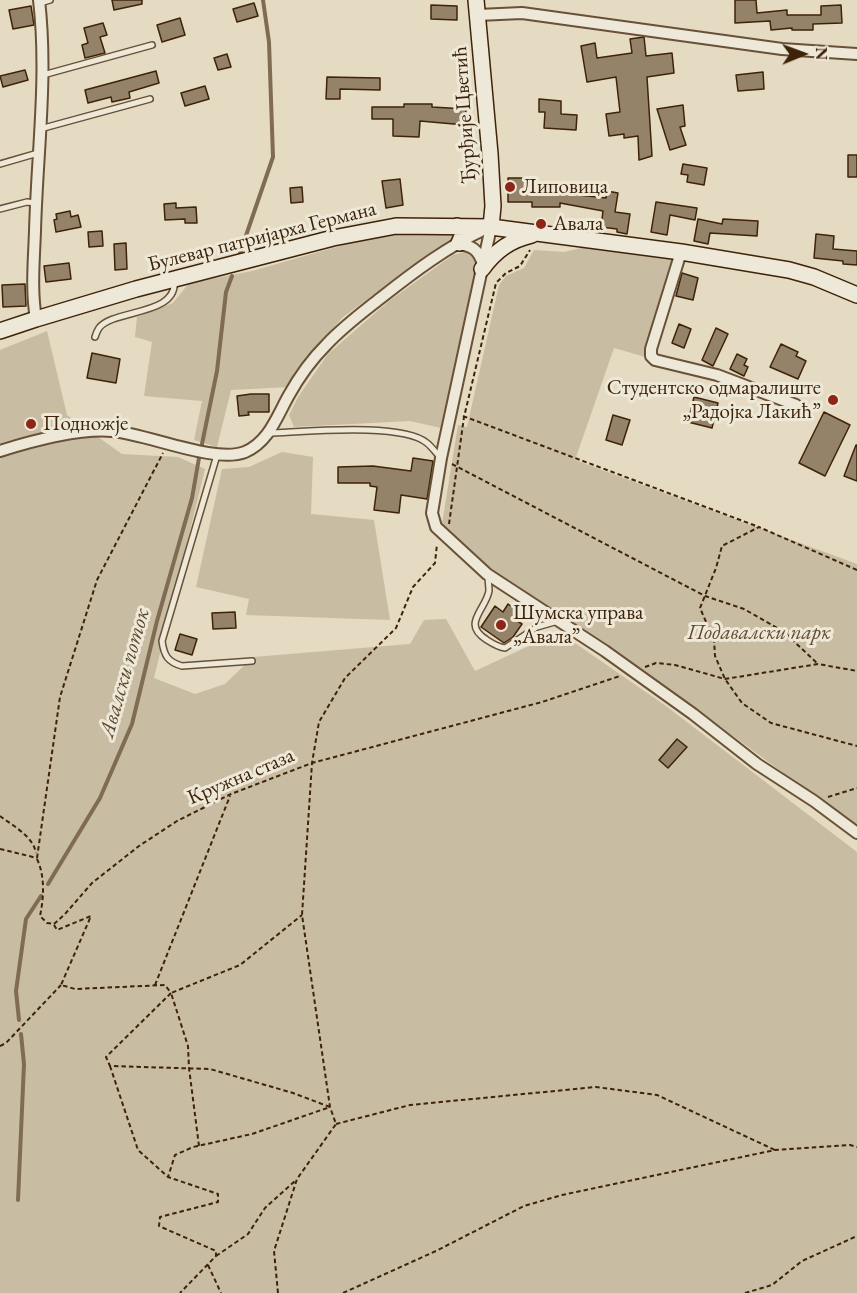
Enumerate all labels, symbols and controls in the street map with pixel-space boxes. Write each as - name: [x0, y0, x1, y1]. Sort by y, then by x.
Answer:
- north arrow: [773, 24, 833, 84]
- street label: Ђурђије Цветић: [448, 46, 482, 184]
- text: N: [811, 47, 832, 60]
- place label: Липовица: [522, 174, 608, 200]
- marker: Липовица: [503, 180, 517, 194]
- street label: Булевар патријарха Германа: [145, 196, 379, 278]
- place label: Авала: [553, 211, 603, 237]
- marker: Авала: [534, 217, 548, 231]
- place label: Студентско одмаралиште „Радојка Лакић”: [607, 375, 821, 425]
- marker: Студентско одмаралиште „Радојка Лакић”: [826, 393, 840, 407]
- place label: Подножје: [43, 411, 128, 437]
- marker: Подножје: [24, 417, 38, 431]
- place label: Шумска управа „Авала”: [513, 600, 643, 650]
- water label: Авалски поток: [94, 605, 156, 741]
- marker: Шумска управа „Авала”: [494, 618, 508, 632]
- park label: Подавалски парк: [687, 620, 831, 646]
- street label: Кружна стаза: [184, 743, 298, 811]

